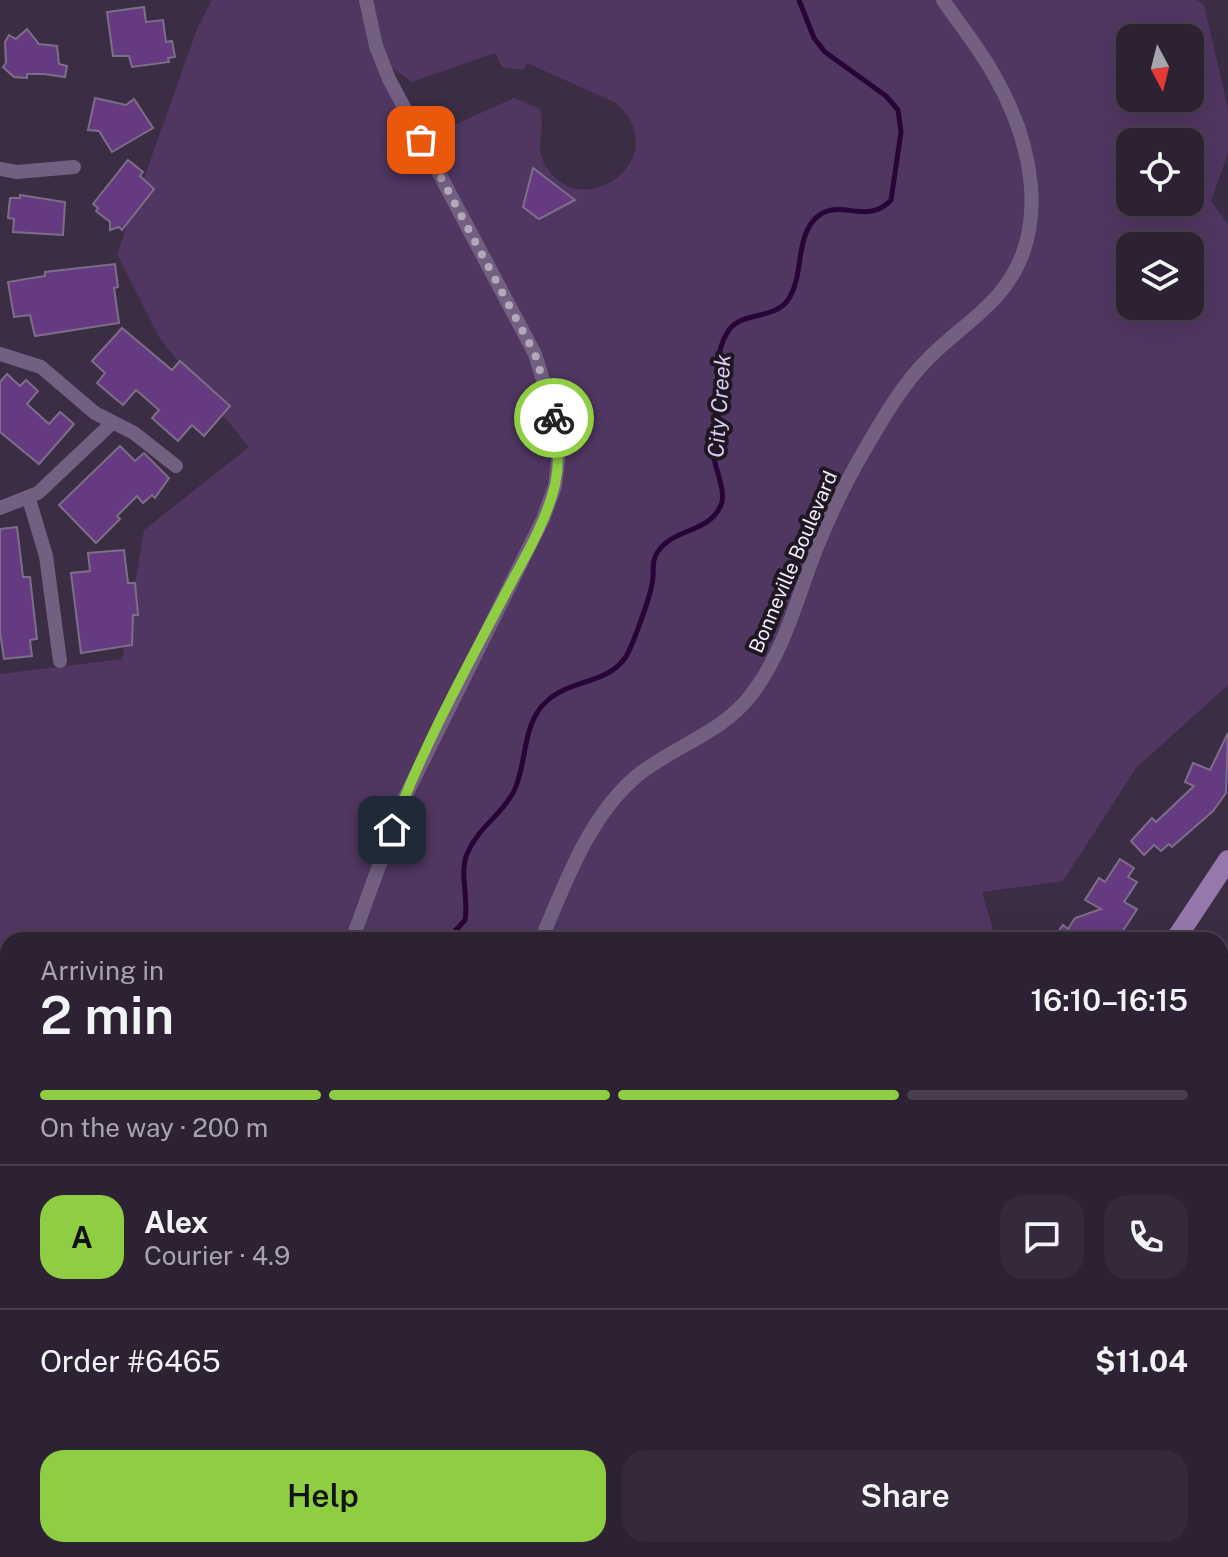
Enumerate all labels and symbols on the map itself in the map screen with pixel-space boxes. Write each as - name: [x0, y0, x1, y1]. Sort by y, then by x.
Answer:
- north arrow: [1116, 24, 1204, 112]
- pin: [387, 106, 455, 174]
- water label: City Creek: [702, 353, 736, 459]
- courier: [514, 378, 594, 458]
- street label: Bonneville Boulevard: [744, 467, 842, 657]
- pin: [358, 796, 426, 864]

